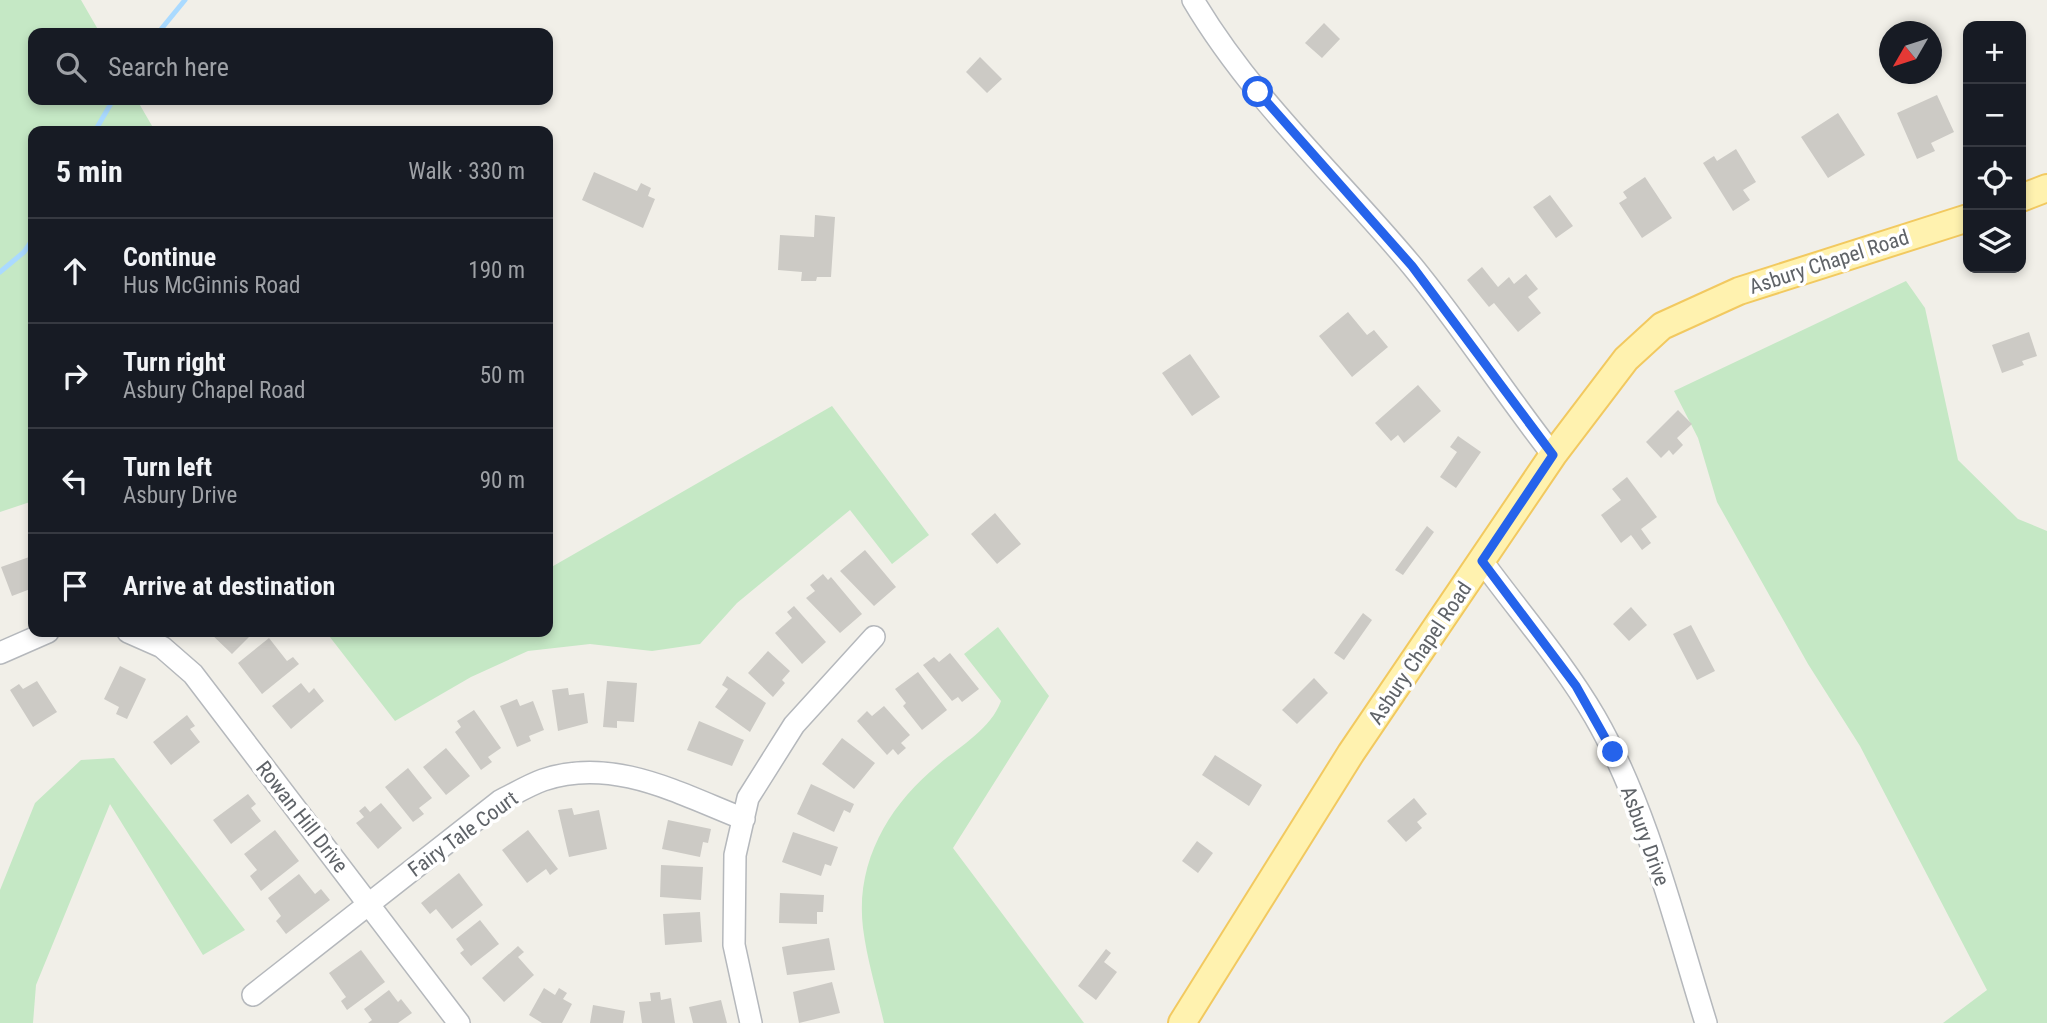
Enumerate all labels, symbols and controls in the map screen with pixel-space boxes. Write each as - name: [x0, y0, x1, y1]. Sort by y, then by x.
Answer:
- north arrow: [1879, 21, 1942, 84]
- map controls: [1963, 21, 2026, 273]
- button: +: [1963, 21, 2026, 84]
- search box: [28, 28, 553, 105]
- icon: search: [52, 48, 90, 86]
- text: Search here: [108, 52, 229, 82]
- route start: [1242, 76, 1273, 107]
- button: −: [1963, 84, 2026, 147]
- button: locate: [1963, 147, 2026, 210]
- text: 5 min: [56, 154, 123, 189]
- text: Walk · 330 m: [408, 158, 525, 185]
- button: layers: [1963, 210, 2026, 273]
- street label: Asbury Chapel Road: [1746, 225, 1912, 299]
- text: Continue: [123, 242, 216, 272]
- icon: ahead: [56, 252, 94, 290]
- text: 190 m: [468, 257, 525, 284]
- text: Hus McGinnis Road: [123, 272, 301, 299]
- text: Turn right: [123, 347, 225, 377]
- icon: right: [56, 357, 94, 395]
- text: 50 m: [480, 362, 525, 389]
- text: Asbury Chapel Road: [123, 377, 305, 404]
- text: Turn left: [123, 452, 212, 482]
- icon: left: [56, 462, 94, 500]
- text: 90 m: [480, 467, 525, 494]
- text: Asbury Drive: [123, 482, 237, 509]
- icon: arrive: [56, 567, 94, 605]
- text: Arrive at destination: [123, 571, 335, 601]
- street label: Asbury Chapel Road: [1364, 577, 1476, 729]
- route end: [1597, 736, 1628, 767]
- street label: Rowan Hill Drive: [251, 757, 353, 878]
- street label: Asbury Drive: [1616, 783, 1674, 889]
- street label: Fairy Tale Court: [404, 786, 522, 882]

